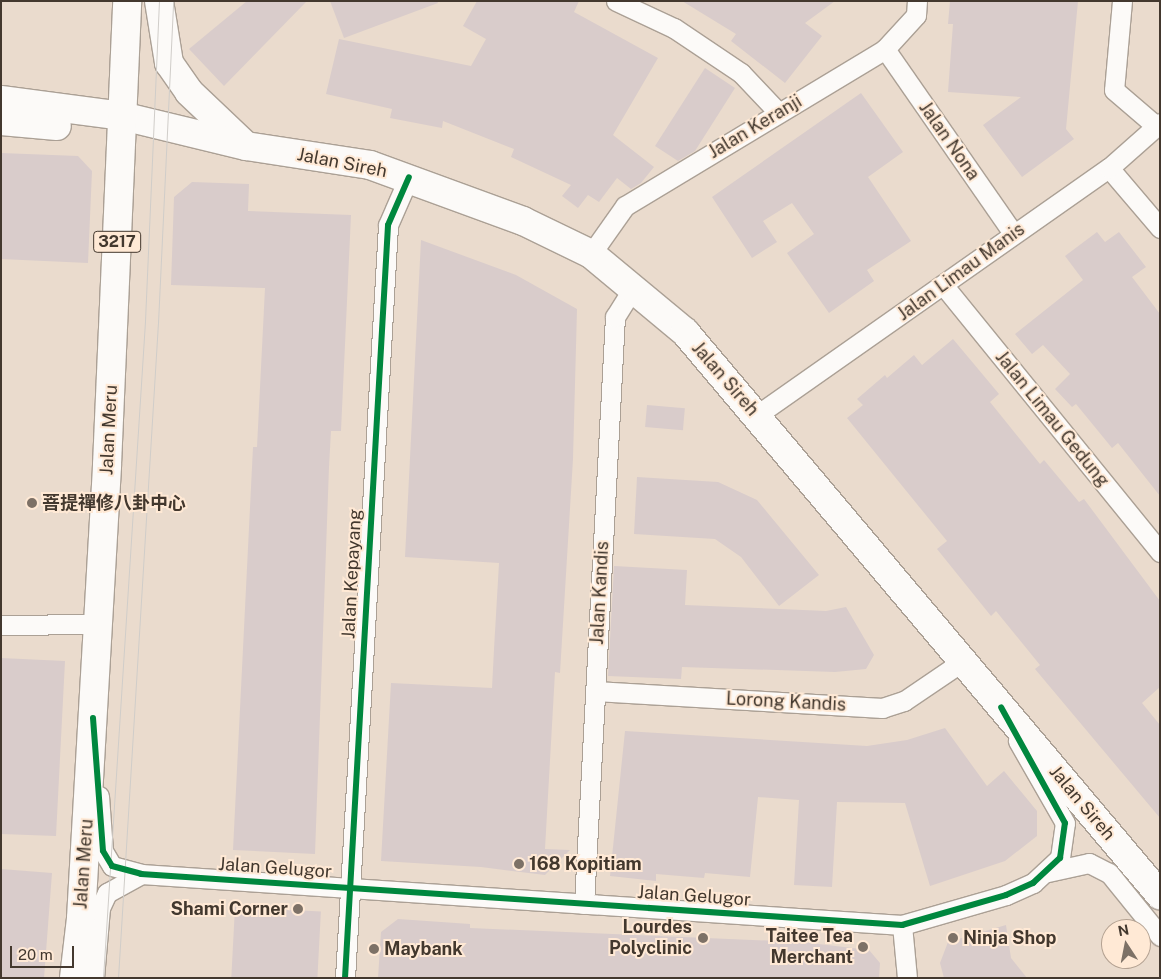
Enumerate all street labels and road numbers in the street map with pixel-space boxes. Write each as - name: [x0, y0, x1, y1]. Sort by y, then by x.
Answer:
- street label: Jalan Keranji: [704, 91, 806, 163]
- street label: Jalan Nona: [914, 98, 984, 184]
- street label: Jalan Sireh: [295, 144, 389, 182]
- street label: Jalan Limau Manis: [893, 219, 1029, 325]
- road number: 3217: [92, 228, 142, 256]
- street label: Jalan Sireh: [687, 338, 763, 420]
- street label: Jalan Limau Gedung: [991, 347, 1113, 491]
- street label: Jalan Meru: [96, 384, 122, 476]
- street label: Jalan Kepayang: [338, 508, 366, 640]
- street label: Jalan Kandis: [586, 541, 614, 645]
- street label: Lorong Kandis: [725, 688, 847, 716]
- street label: Jalan Sireh: [1044, 761, 1120, 845]
- street label: Jalan Meru: [70, 818, 98, 910]
- street label: Jalan Gelugor: [217, 853, 333, 883]
- street label: Jalan Gelugor: [636, 881, 752, 911]

